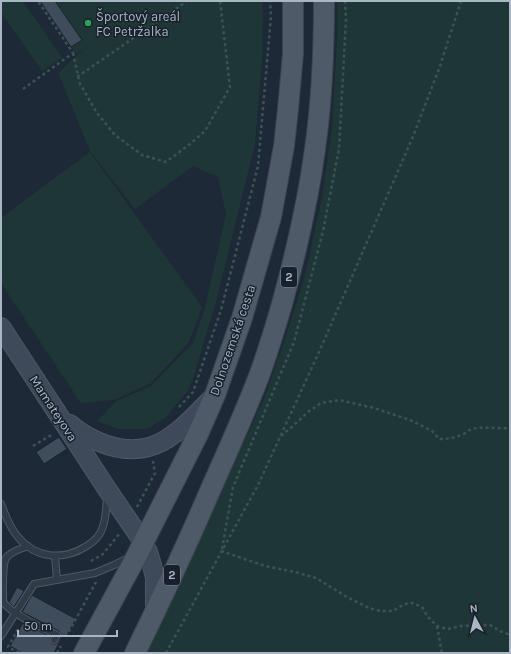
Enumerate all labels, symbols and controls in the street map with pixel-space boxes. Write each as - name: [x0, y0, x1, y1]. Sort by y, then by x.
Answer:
- place label: Športový areál FC Petržalka: [96, 8, 180, 39]
- marker: Športový areál FC Petržalka: [83, 18, 93, 28]
- road number: 2: [281, 267, 297, 287]
- street label: Dolnozemská cesta: [207, 283, 258, 397]
- street label: Mamateyova: [27, 372, 81, 444]
- road number: 2: [164, 565, 180, 585]
- north arrow: [455, 598, 495, 638]
- text: N: [469, 602, 479, 616]
- scale bar: [18, 612, 117, 638]
- text: 50 m: [24, 619, 52, 633]

